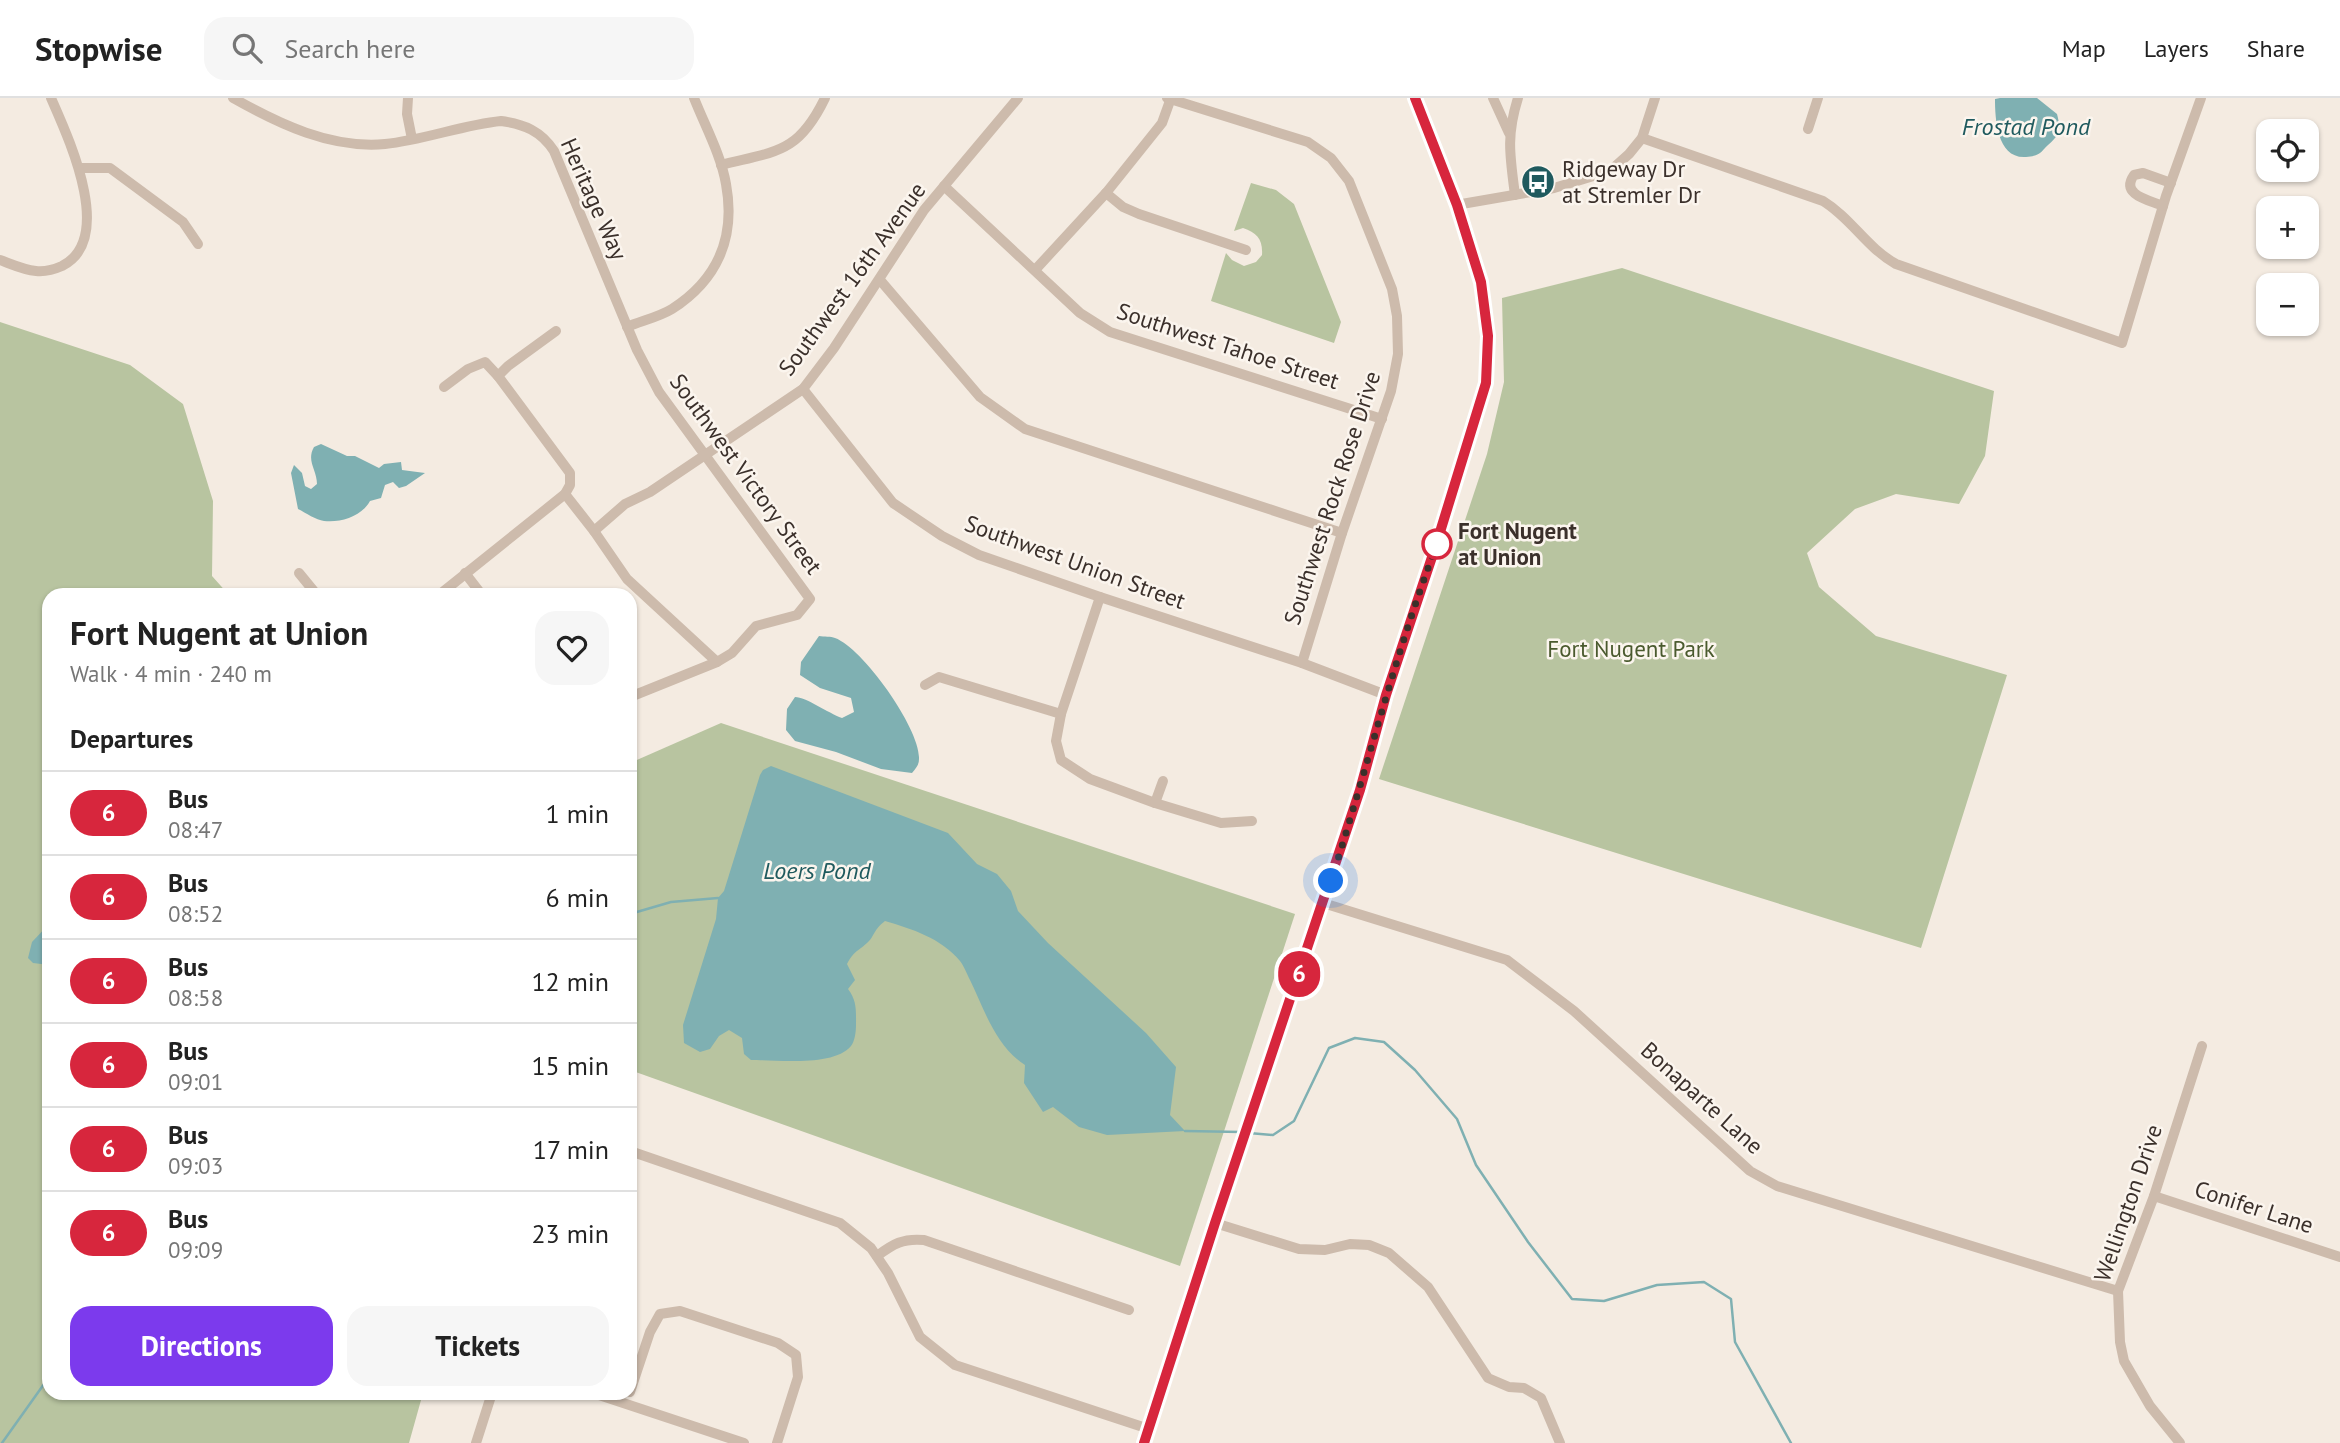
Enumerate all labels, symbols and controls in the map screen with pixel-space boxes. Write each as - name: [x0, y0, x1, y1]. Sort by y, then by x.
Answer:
- search box: [204, 17, 694, 80]
- text: Stopwise: [35, 27, 162, 70]
- icon: search: [228, 29, 266, 67]
- text: Search here: [284, 32, 416, 65]
- text: Map: [2062, 33, 2106, 64]
- text: Layers: [2144, 33, 2209, 64]
- text: Share: [2247, 33, 2305, 64]
- water label: Frostad Pond: [1962, 111, 2091, 142]
- map controls: [2256, 119, 2319, 336]
- button: locate: [2256, 119, 2319, 182]
- street label: Heritage Way: [555, 133, 634, 264]
- place label: Ridgeway Dr at Stremler Dr: [1562, 154, 1701, 209]
- bus stop icon: Ridgeway Dr at Stremler Dr: [1519, 163, 1557, 201]
- street label: Southwest 16th Avenue: [772, 176, 932, 381]
- button: +: [2256, 196, 2319, 259]
- button: −: [2256, 273, 2319, 336]
- street label: Southwest Tahoe Street: [1113, 296, 1343, 395]
- street label: Southwest Rock Rose Drive: [1277, 367, 1386, 628]
- street label: Southwest Victory Street: [664, 368, 829, 580]
- street label: Southwest Union Street: [961, 508, 1190, 615]
- place label: Fort Nugent at Union: [1458, 516, 1577, 571]
- marker: Fort Nugent at Union: [1422, 529, 1452, 559]
- text: Fort Nugent at Union: [70, 611, 368, 654]
- button: heart: [535, 611, 609, 685]
- park label: Fort Nugent Park: [1547, 634, 1715, 663]
- text: Walk · 4 min · 240 m: [70, 659, 272, 688]
- text: Departures: [70, 722, 193, 755]
- text: Bus: [168, 782, 208, 815]
- text: 6: [102, 797, 115, 828]
- text: 1 min: [546, 797, 609, 830]
- text: 08:47: [168, 815, 223, 844]
- water label: Loers Pond: [763, 855, 871, 886]
- your location: [1313, 863, 1348, 898]
- text: Bus: [168, 866, 208, 899]
- text: 6: [102, 881, 115, 912]
- text: 6 min: [546, 881, 609, 914]
- text: 08:52: [168, 899, 223, 928]
- text: Bus: [168, 950, 208, 983]
- line badge: 6: [1276, 951, 1322, 997]
- text: 6: [1292, 958, 1306, 989]
- text: 6: [102, 965, 115, 996]
- text: 12 min: [531, 965, 609, 998]
- text: 08:58: [168, 983, 223, 1012]
- text: Bus: [168, 1034, 208, 1067]
- street label: Bonaparte Lane: [1635, 1035, 1769, 1160]
- text: 6: [102, 1049, 115, 1080]
- text: 15 min: [531, 1049, 609, 1082]
- text: 09:01: [168, 1067, 223, 1096]
- text: Bus: [168, 1118, 208, 1151]
- street label: Wellington Drive: [2087, 1120, 2168, 1285]
- text: 6: [102, 1133, 115, 1164]
- text: 17 min: [533, 1133, 609, 1166]
- text: 09:03: [168, 1151, 223, 1180]
- street label: Conifer Lane: [2191, 1174, 2317, 1239]
- text: Bus: [168, 1202, 208, 1235]
- text: 6: [102, 1217, 115, 1248]
- text: 23 min: [531, 1217, 609, 1250]
- text: 09:09: [168, 1235, 223, 1264]
- button: Directions: [70, 1306, 333, 1386]
- button: Tickets: [347, 1306, 609, 1386]

